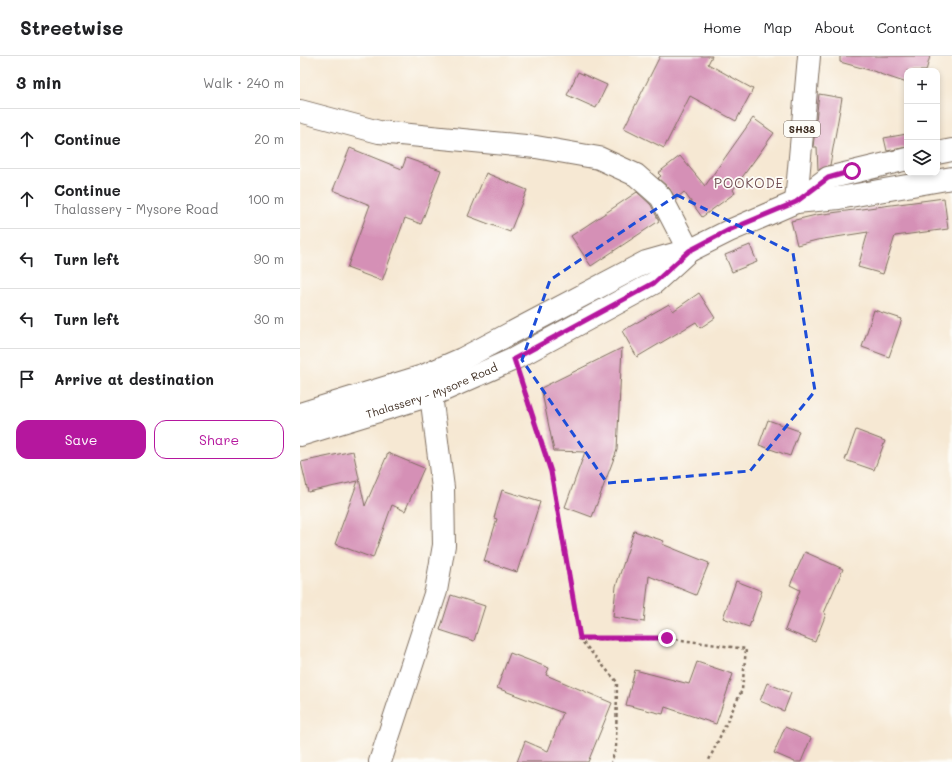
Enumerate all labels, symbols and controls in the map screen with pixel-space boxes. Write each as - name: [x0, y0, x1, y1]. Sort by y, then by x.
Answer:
- text: Streetwise: [20, 15, 123, 40]
- text: Home: [703, 18, 741, 37]
- text: Map: [763, 18, 792, 37]
- text: About: [814, 18, 855, 37]
- text: Contact: [877, 18, 932, 37]
- map controls: [904, 68, 940, 176]
- button: +: [904, 68, 940, 104]
- text: 3 min: [16, 71, 61, 93]
- text: Walk · 240 m: [203, 74, 284, 91]
- button: −: [904, 104, 940, 140]
- road number: SH38: [784, 121, 820, 137]
- icon: ahead: [16, 128, 38, 150]
- text: Continue: [54, 129, 121, 149]
- text: 20 m: [254, 130, 284, 147]
- button: layers: [904, 140, 940, 176]
- route start: [843, 162, 861, 180]
- district label: POOKODE: [714, 174, 784, 191]
- text: Continue: [54, 180, 121, 200]
- icon: ahead: [16, 188, 38, 210]
- text: 100 m: [248, 190, 284, 207]
- text: Thalassery - Mysore Road: [54, 200, 218, 217]
- icon: left: [16, 248, 38, 270]
- text: Turn left: [54, 249, 119, 269]
- text: 90 m: [254, 250, 284, 267]
- icon: left: [16, 308, 38, 330]
- text: Turn left: [54, 309, 119, 329]
- text: 30 m: [254, 310, 284, 327]
- street label: Thalassery - Mysore Road: [364, 359, 500, 421]
- icon: arrive: [16, 368, 38, 390]
- text: Arrive at destination: [54, 369, 214, 389]
- button: Save: [16, 420, 146, 459]
- button: Share: [154, 420, 284, 459]
- route end: [658, 629, 676, 647]

